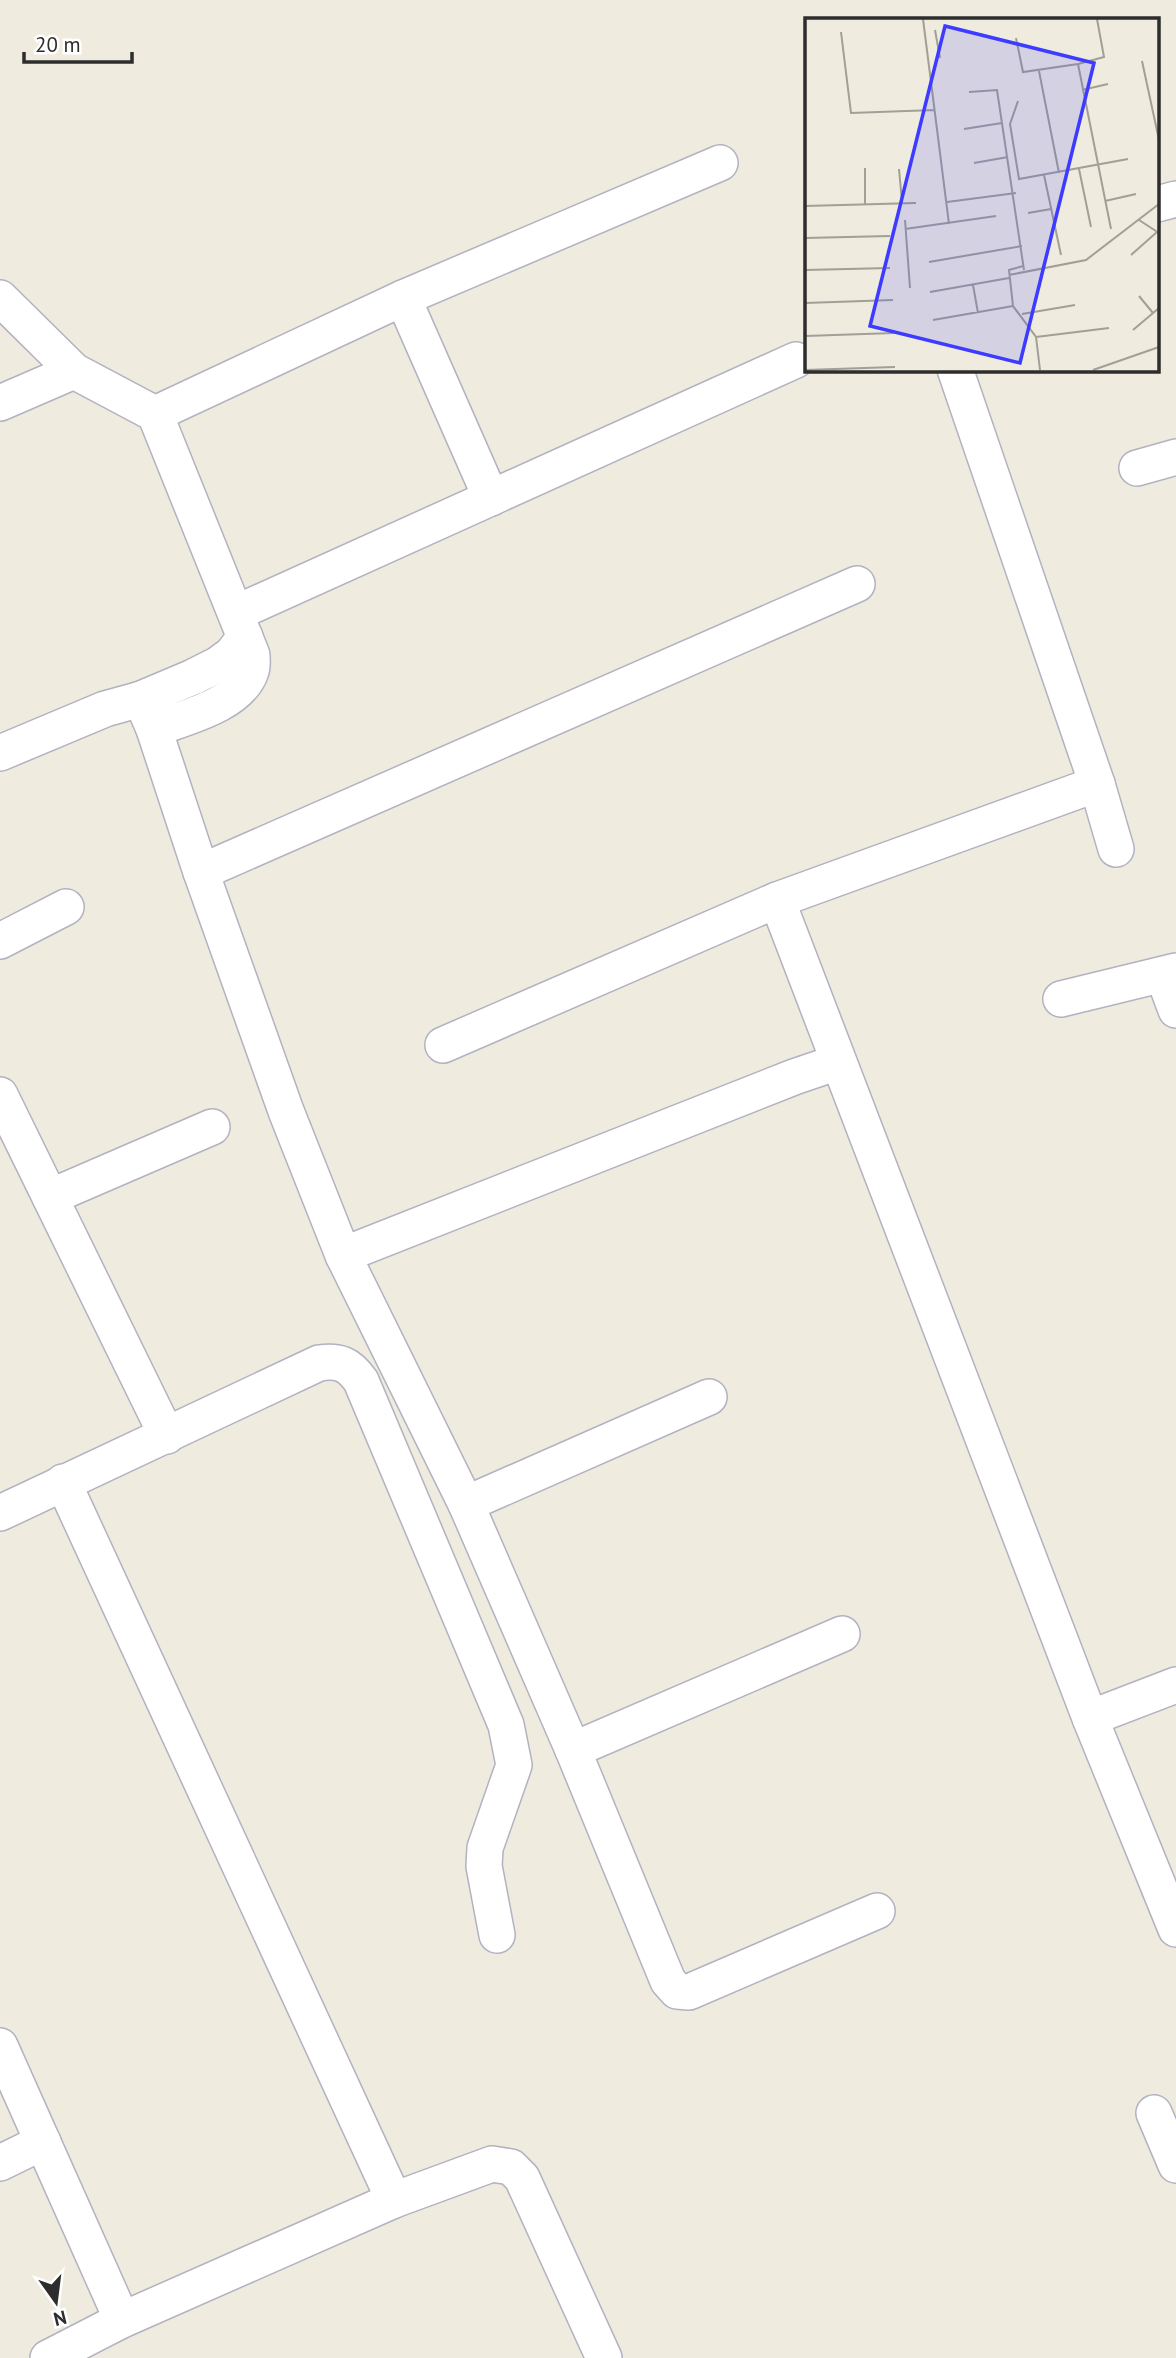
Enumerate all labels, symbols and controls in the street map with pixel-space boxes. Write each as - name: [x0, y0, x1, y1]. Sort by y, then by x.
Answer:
- inset map: [805, 18, 1158, 371]
- scale bar: [24, 21, 133, 65]
- text: 20 m: [35, 31, 81, 58]
- north arrow: [21, 2267, 91, 2337]
- text: N: [51, 2305, 69, 2332]

